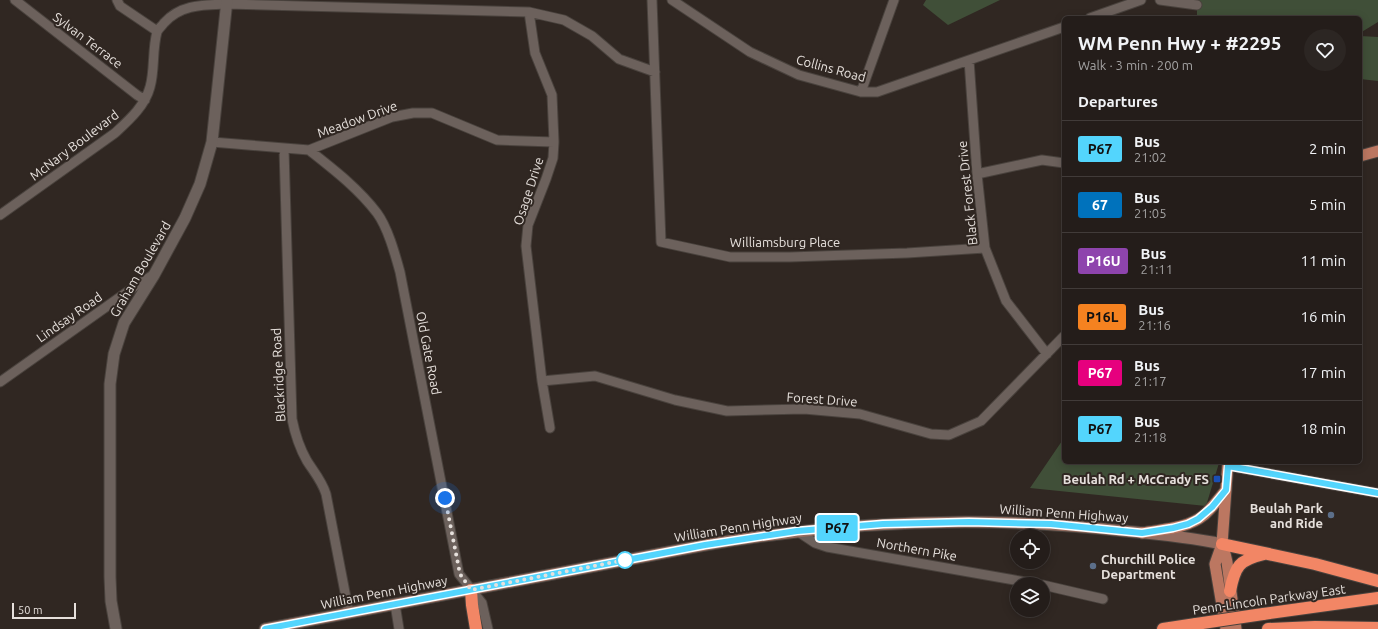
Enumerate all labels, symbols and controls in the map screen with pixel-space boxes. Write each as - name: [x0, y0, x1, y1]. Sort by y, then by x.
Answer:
- street label: Sylvan Terrace: [51, 9, 125, 71]
- button: heart: [1304, 29, 1346, 71]
- text: WM Penn Hwy + #2295: [1078, 32, 1281, 54]
- street label: Collins Road: [795, 52, 867, 84]
- text: Walk · 3 min · 200 m: [1078, 58, 1193, 72]
- text: Departures: [1078, 93, 1158, 110]
- street label: Meadow Drive: [315, 98, 399, 140]
- street label: McNary Boulevard: [27, 107, 121, 183]
- text: Bus: [1134, 133, 1160, 150]
- street label: Black Forest Drive: [955, 140, 979, 246]
- text: 2 min: [1309, 140, 1346, 157]
- text: P67: [1088, 141, 1112, 157]
- text: 21:02: [1134, 150, 1167, 164]
- street label: Osage Drive: [510, 155, 546, 227]
- text: Bus: [1134, 189, 1160, 206]
- text: 5 min: [1309, 196, 1346, 213]
- text: 67: [1092, 197, 1108, 213]
- text: 21:05: [1134, 206, 1167, 220]
- street label: Graham Boulevard: [107, 219, 173, 319]
- street label: Williamsburg Place: [730, 235, 840, 249]
- text: Bus: [1140, 245, 1166, 262]
- text: 11 min: [1300, 252, 1346, 269]
- text: P16U: [1086, 253, 1120, 269]
- text: 21:11: [1140, 262, 1173, 276]
- street label: Lindsay Road: [34, 289, 104, 345]
- text: Bus: [1138, 301, 1164, 318]
- text: 16 min: [1300, 308, 1346, 325]
- text: P16L: [1086, 309, 1118, 325]
- street label: Old Gate Road: [414, 310, 444, 396]
- text: 21:16: [1138, 318, 1171, 332]
- street label: Blackridge Road: [269, 328, 287, 422]
- text: Bus: [1134, 357, 1160, 374]
- text: 17 min: [1300, 364, 1346, 381]
- text: P67: [1088, 365, 1112, 381]
- text: 21:17: [1134, 374, 1167, 388]
- street label: Forest Drive: [786, 390, 858, 408]
- text: Bus: [1134, 413, 1160, 430]
- text: 18 min: [1300, 420, 1346, 437]
- text: P67: [1088, 421, 1112, 437]
- text: 21:18: [1134, 430, 1167, 444]
- place label: Beulah Rd + McCrady FS: [1063, 472, 1209, 486]
- marker: Beulah Rd + McCrady FS: [1212, 474, 1222, 484]
- your location: [435, 488, 455, 508]
- place label: Beulah Park and Ride: [1250, 501, 1324, 530]
- street label: William Penn Highway: [999, 502, 1129, 524]
- street label: William Penn Highway: [673, 510, 803, 544]
- marker: Beulah Park and Ride: [1326, 510, 1336, 520]
- line badge: P67: [814, 515, 860, 541]
- text: P67: [825, 520, 849, 536]
- map controls: [1010, 529, 1050, 617]
- button: locate: [1010, 529, 1050, 569]
- street label: Northern Pike: [876, 535, 958, 563]
- unlabelled marker: [616, 551, 634, 569]
- place label: Churchill Police Department: [1101, 552, 1195, 581]
- marker: Churchill Police Department: [1088, 561, 1098, 571]
- street label: William Penn Highway: [319, 573, 449, 611]
- button: layers: [1010, 577, 1050, 617]
- street label: Penn-Lincoln Parkway East: [1192, 581, 1346, 617]
- scale bar: [12, 601, 76, 620]
- text: 50 m: [18, 604, 42, 616]

